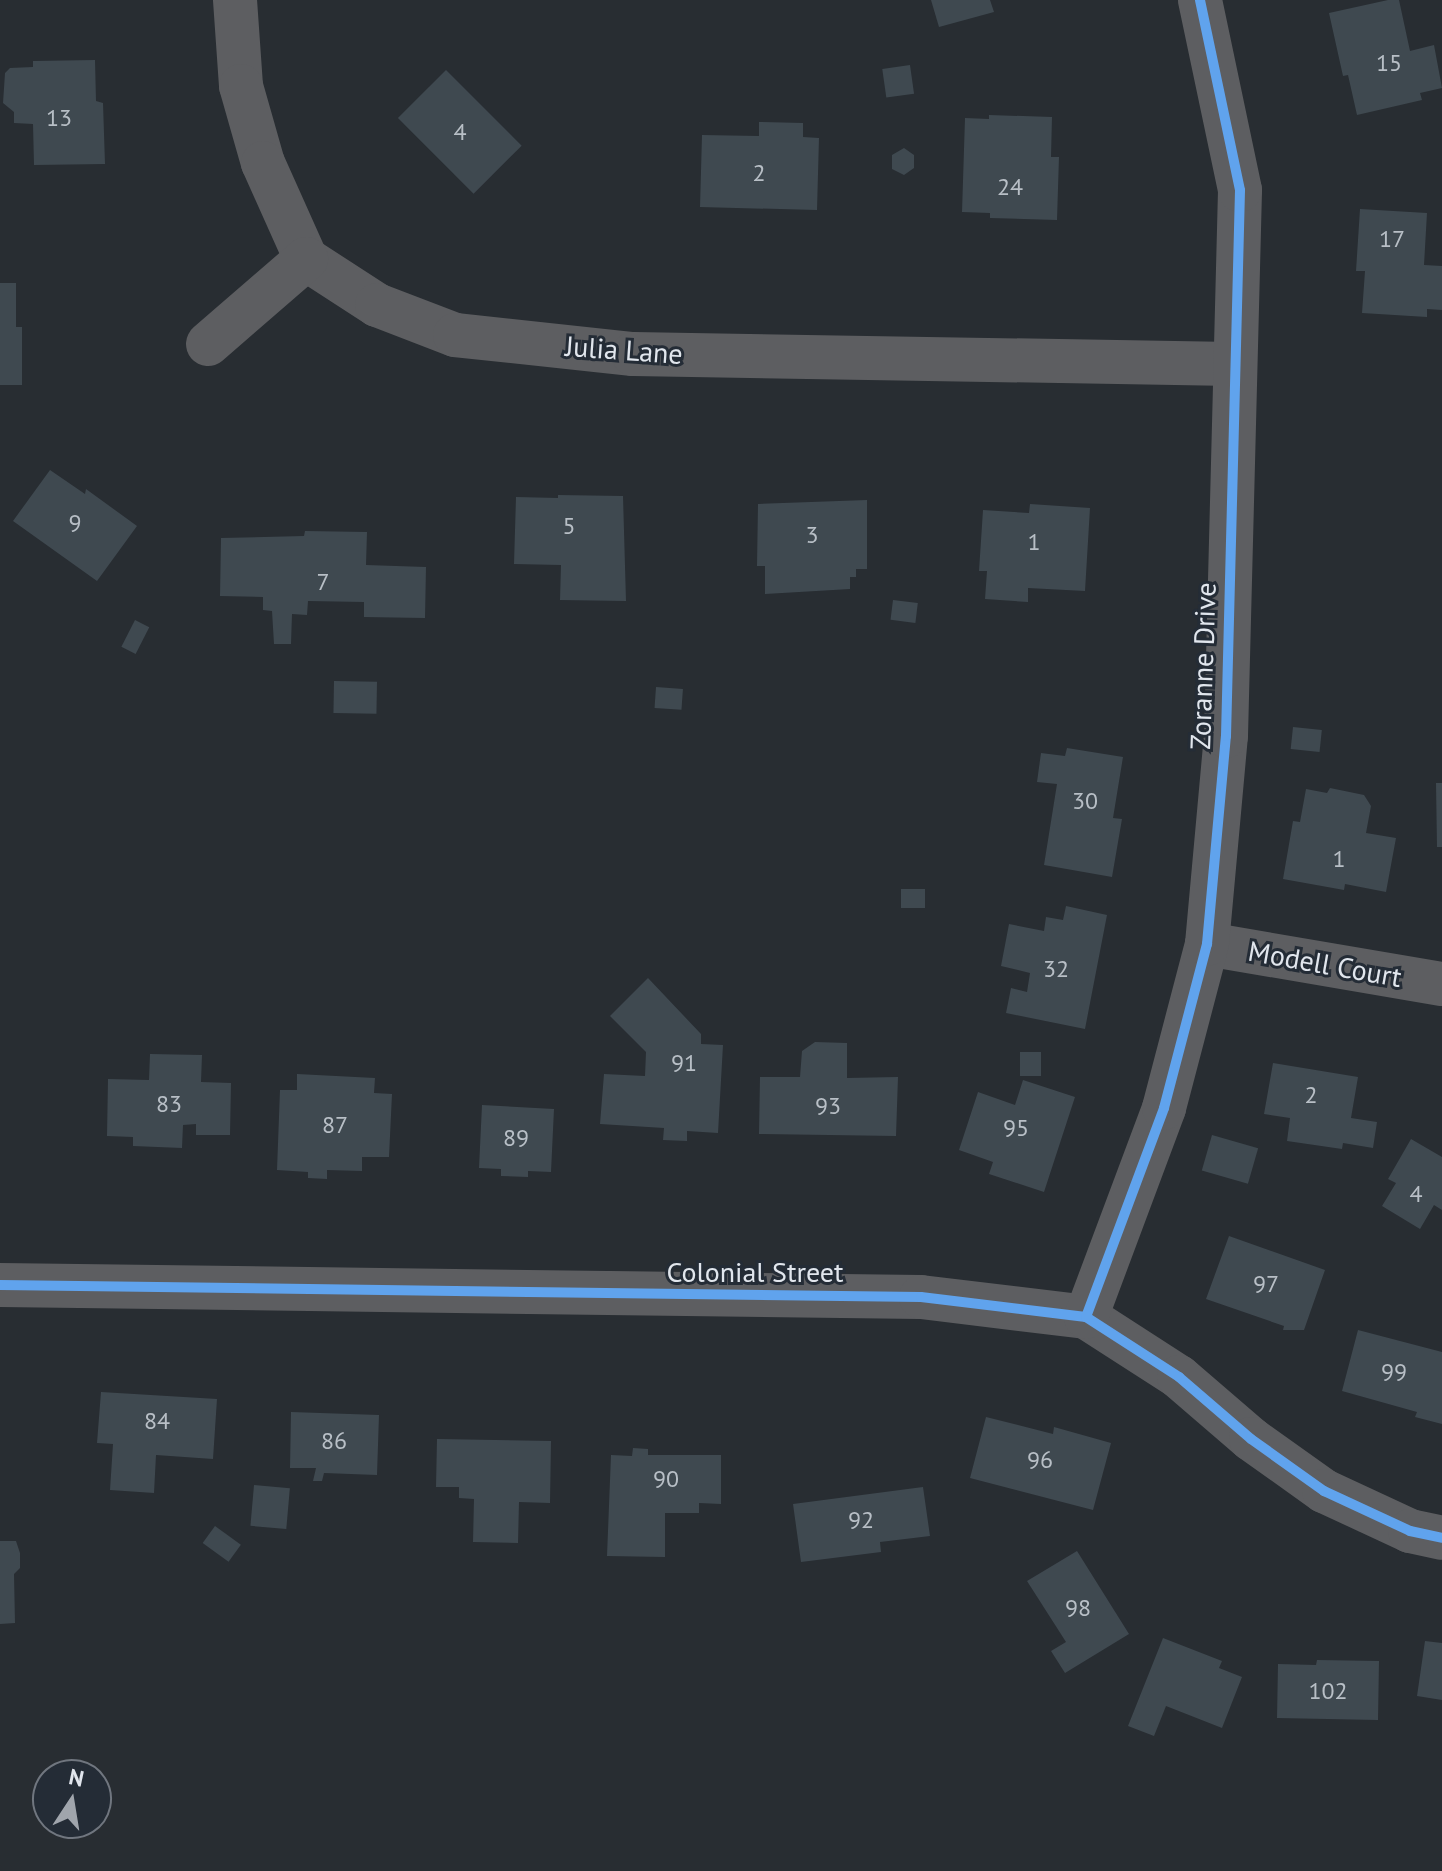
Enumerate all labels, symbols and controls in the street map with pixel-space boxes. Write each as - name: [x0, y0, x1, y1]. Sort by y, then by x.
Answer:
- house number: 15: [1376, 49, 1402, 77]
- house number: 13: [46, 104, 72, 132]
- house number: 4: [453, 118, 467, 146]
- house number: 2: [752, 159, 766, 187]
- house number: 24: [997, 173, 1023, 201]
- house number: 17: [1379, 225, 1405, 253]
- street label: Julia Lane: [564, 329, 684, 371]
- house number: 9: [68, 509, 82, 537]
- house number: 5: [562, 512, 576, 540]
- house number: 3: [805, 521, 819, 549]
- house number: 1: [1027, 528, 1041, 556]
- house number: 7: [316, 568, 330, 596]
- street label: Zoranne Drive: [1183, 582, 1223, 750]
- house number: 30: [1072, 787, 1098, 815]
- house number: 1: [1332, 845, 1346, 873]
- street label: Modell Court: [1246, 934, 1404, 994]
- house number: 32: [1043, 955, 1069, 983]
- house number: 91: [671, 1049, 697, 1077]
- house number: 2: [1304, 1081, 1318, 1109]
- house number: 83: [156, 1090, 182, 1118]
- house number: 93: [815, 1092, 841, 1120]
- house number: 87: [322, 1111, 348, 1139]
- house number: 95: [1003, 1114, 1029, 1142]
- house number: 89: [503, 1124, 529, 1152]
- house number: 4: [1409, 1180, 1423, 1208]
- street label: Colonial Street: [666, 1255, 844, 1289]
- house number: 97: [1253, 1270, 1279, 1298]
- house number: 99: [1381, 1358, 1407, 1386]
- house number: 84: [144, 1407, 170, 1435]
- house number: 86: [321, 1427, 347, 1455]
- house number: 96: [1027, 1446, 1053, 1474]
- house number: 90: [653, 1465, 679, 1493]
- house number: 92: [848, 1506, 874, 1534]
- house number: 98: [1065, 1594, 1091, 1622]
- house number: 102: [1308, 1677, 1348, 1705]
- north arrow: [32, 1759, 112, 1839]
- text: N: [67, 1762, 87, 1793]

